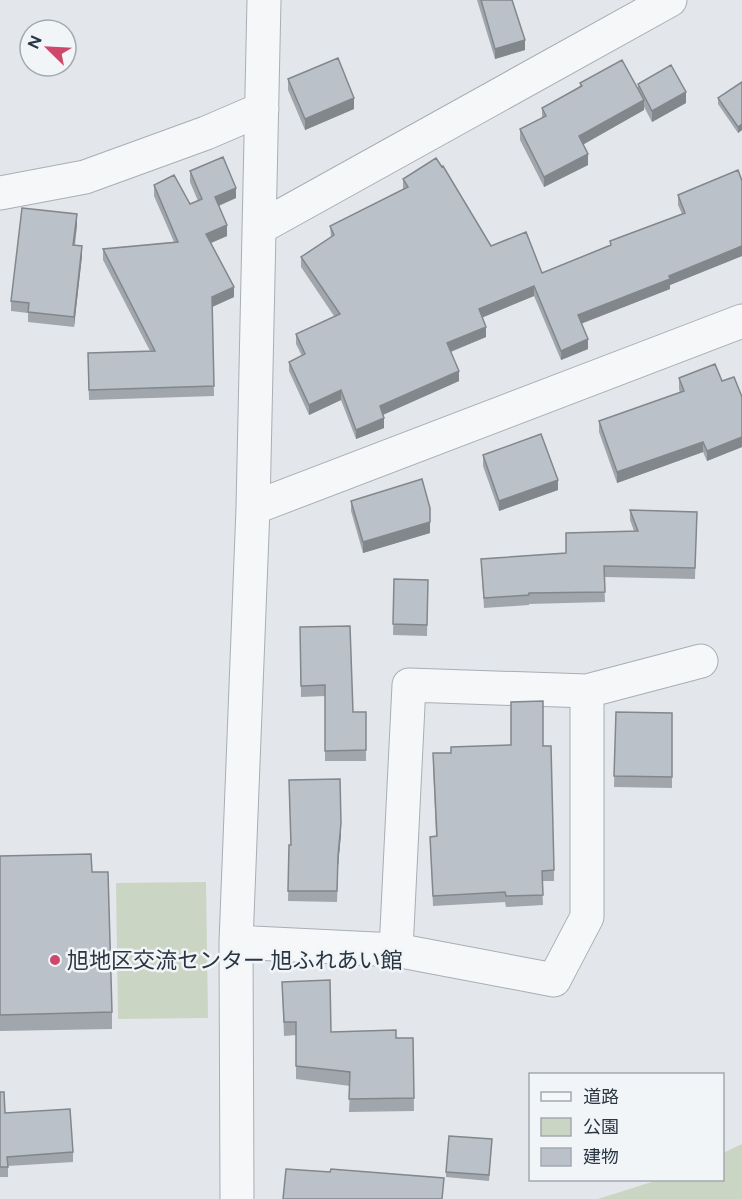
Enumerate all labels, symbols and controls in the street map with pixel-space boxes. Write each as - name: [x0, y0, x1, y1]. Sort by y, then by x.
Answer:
- north arrow: [18, 18, 78, 78]
- text: N: [24, 33, 46, 52]
- place label: 旭地区交流センター 旭ふれあい館: [67, 947, 402, 974]
- marker: 旭地区交流センター 旭ふれあい館: [48, 953, 62, 967]
- legend: [529, 1073, 724, 1181]
- text: 道路: [583, 1086, 619, 1108]
- text: 公園: [583, 1116, 619, 1138]
- text: 建物: [583, 1146, 619, 1168]

